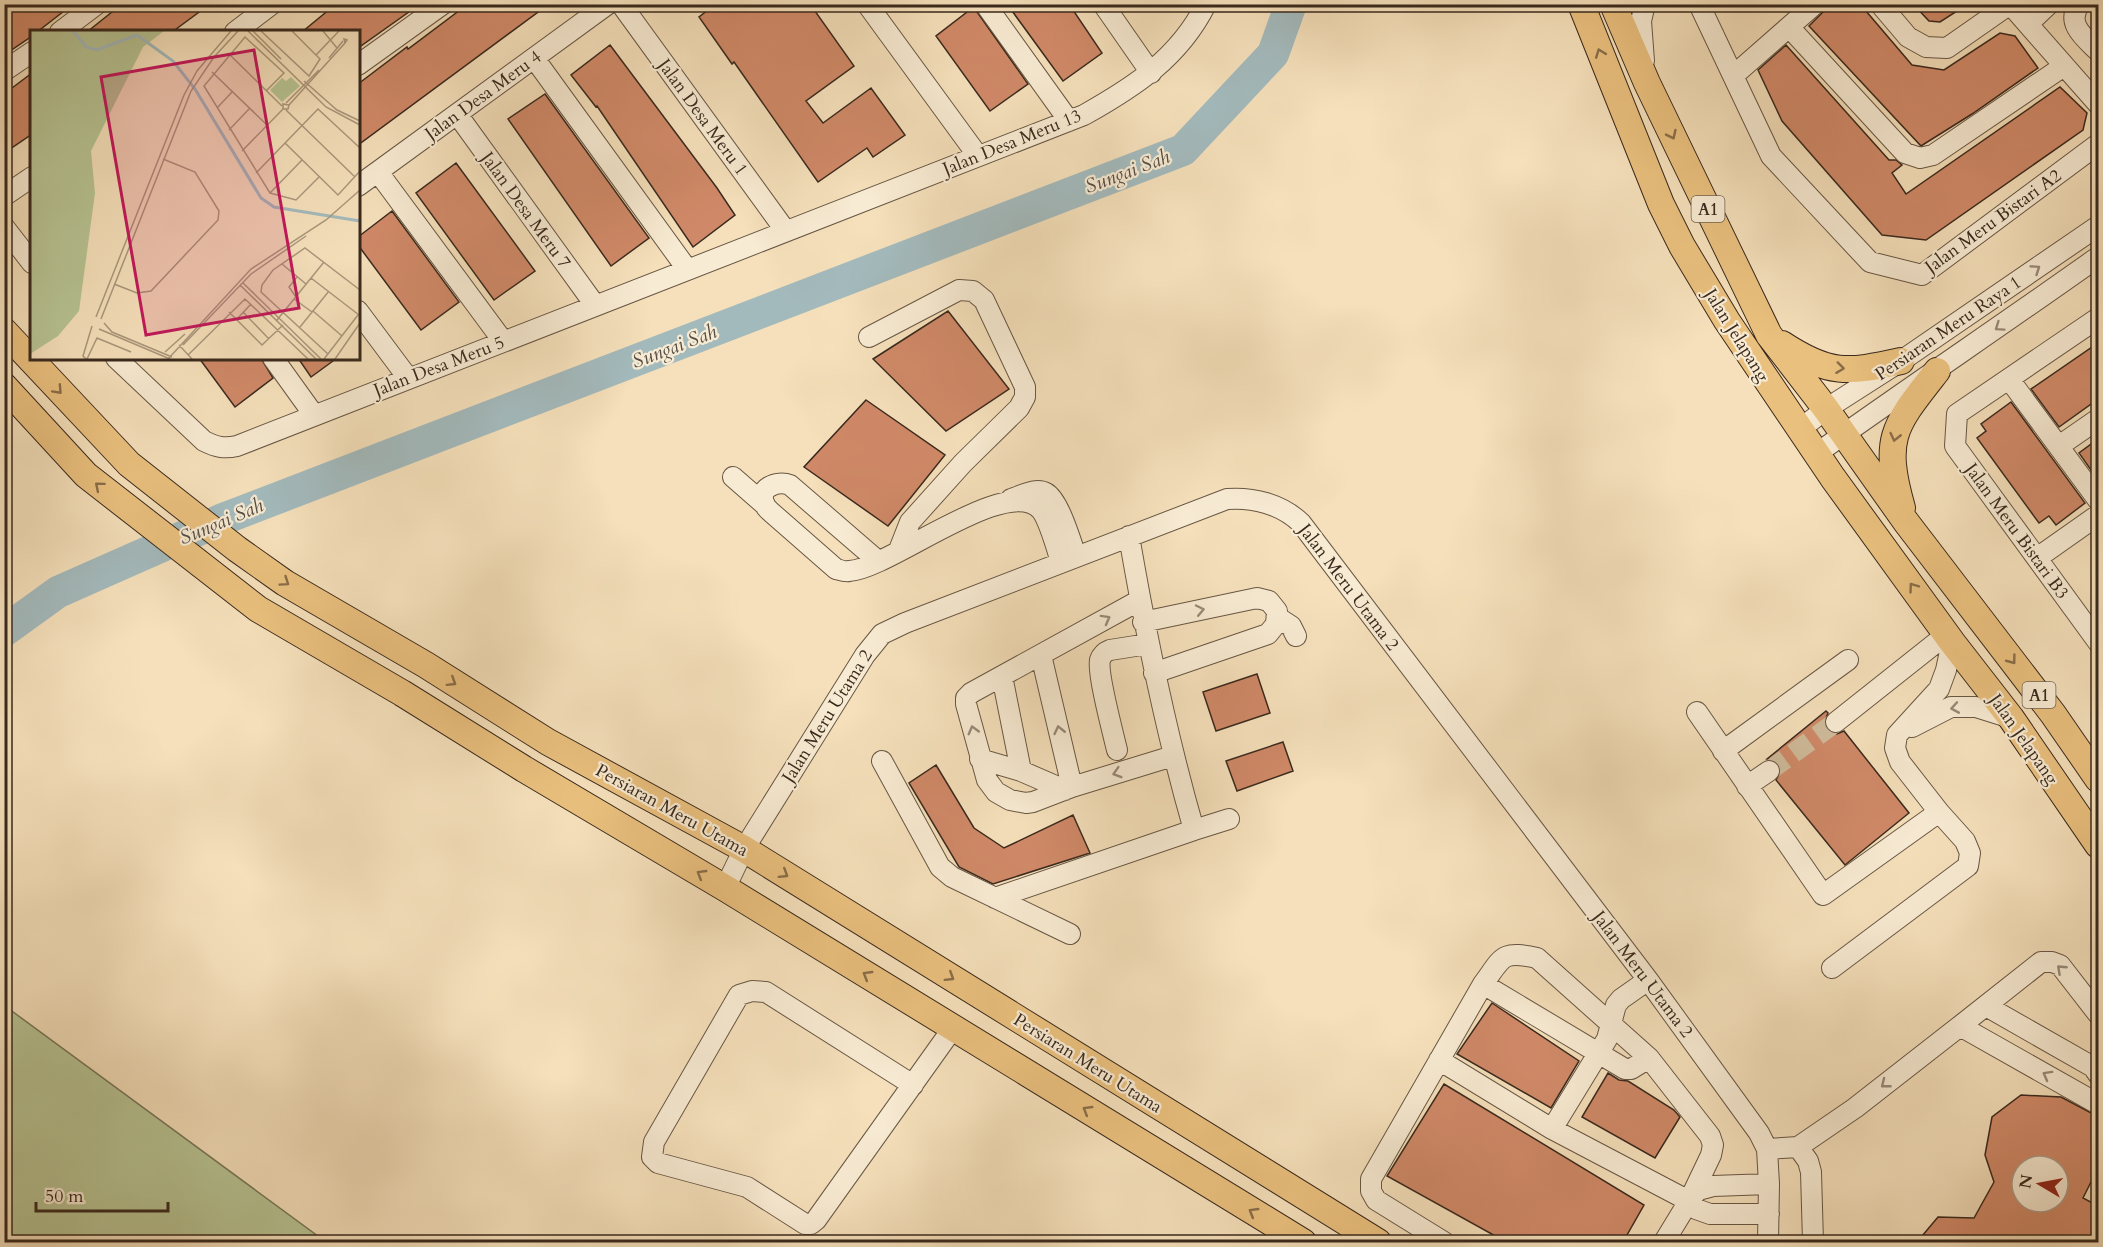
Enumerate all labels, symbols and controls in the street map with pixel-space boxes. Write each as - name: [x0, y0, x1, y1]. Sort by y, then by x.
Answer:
- inset map: [30, 30, 360, 360]
- street label: Jalan Desa Meru 4: [418, 45, 547, 148]
- one-way arrow: [1594, 48, 1607, 58]
- street label: Jalan Desa Meru 1: [650, 52, 753, 181]
- street label: Jalan Desa Meru 13: [936, 103, 1085, 183]
- one-way arrow: [1665, 129, 1677, 140]
- water label: Sungai Sah: [1081, 143, 1174, 200]
- street label: Jalan Desa Meru 7: [473, 145, 576, 274]
- street label: Jalan Meru Bistari A2: [1918, 163, 2067, 281]
- road number: A1: [1692, 196, 1724, 222]
- one-way arrow: [2029, 265, 2040, 276]
- street label: Persiaran Meru Raya 1: [1870, 270, 2026, 387]
- street label: Jalan Jelapang: [1696, 281, 1776, 387]
- water label: Sungai Sah: [628, 318, 721, 375]
- one-way arrow: [1995, 320, 2006, 331]
- street label: Jalan Desa Meru 5: [367, 330, 508, 404]
- one-way arrow: [1835, 362, 1845, 374]
- one-way arrow: [51, 383, 62, 394]
- one-way arrow: [1889, 432, 1902, 442]
- street label: Jalan Meru Bistari B3: [1957, 456, 2074, 604]
- one-way arrow: [95, 482, 106, 493]
- water label: Sungai Sah: [175, 492, 268, 551]
- street label: Jalan Meru Utama 2: [1291, 516, 1405, 656]
- one-way arrow: [278, 575, 289, 586]
- one-way arrow: [1909, 582, 1920, 593]
- one-way arrow: [1195, 604, 1205, 617]
- one-way arrow: [1100, 615, 1110, 626]
- street label: Jalan Meru Utama 2: [775, 645, 879, 790]
- one-way arrow: [2005, 653, 2016, 664]
- one-way arrow: [446, 674, 456, 686]
- road number: A1: [2022, 682, 2056, 708]
- street label: Jalan Jelapang: [1981, 686, 2065, 790]
- one-way arrow: [1950, 702, 1959, 714]
- one-way arrow: [967, 725, 980, 735]
- one-way arrow: [1053, 726, 1066, 736]
- street label: Persiaran Meru Utama: [591, 758, 753, 863]
- one-way arrow: [1112, 766, 1123, 778]
- one-way arrow: [778, 867, 788, 879]
- one-way arrow: [697, 870, 707, 881]
- street label: Jalan Meru Utama 2: [1585, 903, 1699, 1043]
- one-way arrow: [2057, 965, 2067, 976]
- one-way arrow: [944, 970, 954, 982]
- one-way arrow: [863, 971, 873, 983]
- street label: Persiaran Meru Utama: [1009, 1007, 1167, 1120]
- one-way arrow: [2043, 1071, 2054, 1082]
- one-way arrow: [1881, 1077, 1892, 1088]
- one-way arrow: [1083, 1106, 1093, 1118]
- north arrow: [2010, 1154, 2070, 1214]
- text: N: [2014, 1173, 2038, 1190]
- scale bar: [36, 1175, 168, 1213]
- text: 50 m: [45, 1184, 84, 1209]
- one-way arrow: [1249, 1207, 1259, 1219]

